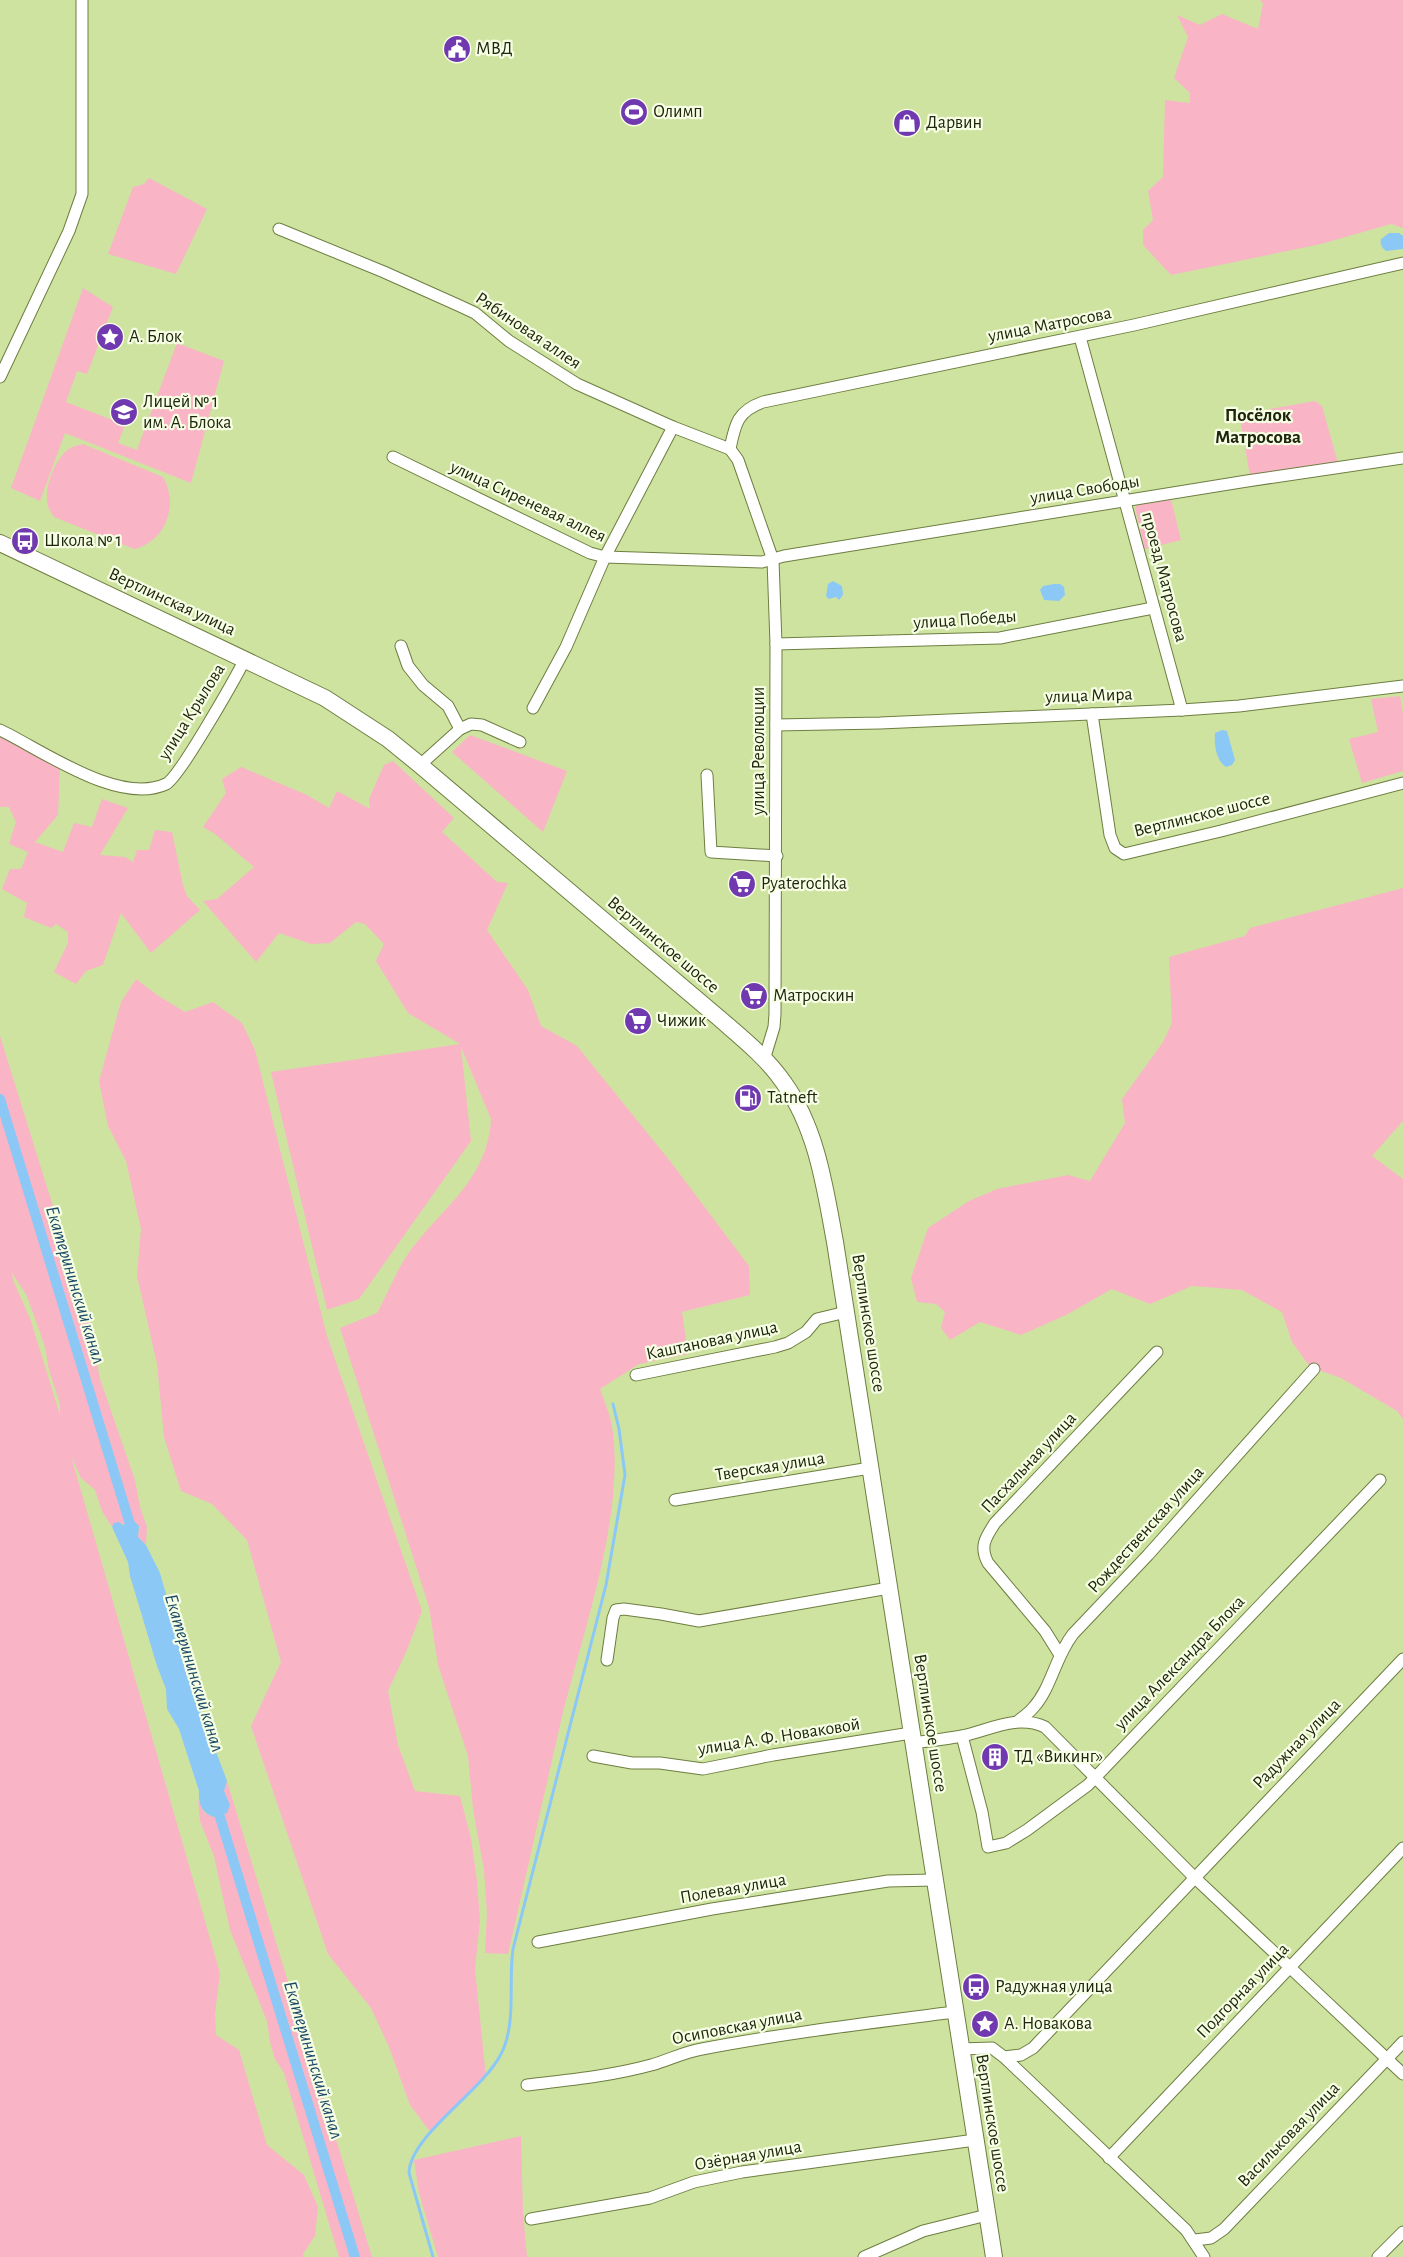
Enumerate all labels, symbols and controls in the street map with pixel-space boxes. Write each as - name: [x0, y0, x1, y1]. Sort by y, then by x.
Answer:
- public building icon: МВД: [442, 34, 472, 64]
- place label: МВД: [476, 40, 513, 58]
- sports icon: Олимп: [619, 97, 649, 127]
- place label: Олимп: [653, 103, 703, 121]
- shop icon: Дарвин: [892, 108, 922, 138]
- place label: Дарвин: [926, 114, 982, 132]
- street label: Рябиновая аллея: [472, 288, 585, 373]
- street label: улица Матросова: [986, 304, 1113, 346]
- place icon: А. Блок: [95, 322, 125, 352]
- place label: А. Блок: [129, 328, 183, 346]
- place label: Лицей № 1 им. А. Блока: [143, 393, 231, 432]
- school or university icon: Лицей № 1 им. А. Блока: [109, 397, 139, 427]
- district label: Посёлок Матросова: [1215, 406, 1301, 447]
- street label: улица Сиреневая аллея: [446, 458, 609, 546]
- street label: улица Свободы: [1028, 472, 1141, 508]
- street label: проезд Матросова: [1138, 510, 1190, 644]
- bus stop icon: Школа № 1: [10, 526, 40, 556]
- place label: Школа № 1: [44, 532, 122, 550]
- street label: Вертлинская улица: [106, 565, 238, 639]
- street label: улица Победы: [912, 606, 1017, 633]
- street label: улица Крылова: [155, 661, 229, 764]
- street label: улица Мира: [1044, 685, 1133, 707]
- street label: улица Революции: [750, 687, 768, 816]
- street label: Вертлинское шоссе: [1132, 789, 1272, 841]
- supermarket icon: Pyaterochka: [727, 869, 757, 899]
- place label: Pyaterochka: [761, 875, 847, 893]
- street label: Вертлинское шоссе: [604, 893, 722, 997]
- supermarket icon: Матроскин: [739, 981, 769, 1011]
- place label: Матроскин: [773, 987, 854, 1005]
- supermarket icon: Чижик: [623, 1006, 653, 1036]
- place label: Чижик: [657, 1012, 707, 1030]
- fuel station icon: Tatneft: [733, 1083, 763, 1113]
- place label: Tatneft: [767, 1089, 818, 1107]
- water label: Екатерининский канал: [42, 1204, 108, 1366]
- street label: Вертлинское шоссе: [848, 1253, 888, 1393]
- street label: Каштановая улица: [645, 1318, 779, 1364]
- street label: Пасхальная улица: [978, 1409, 1080, 1517]
- street label: Тверская улица: [714, 1449, 826, 1485]
- street label: Рождественская улица: [1085, 1463, 1207, 1597]
- water label: Екатерининский канал: [161, 1592, 227, 1754]
- street label: улица Александра Блока: [1111, 1593, 1248, 1734]
- street label: Вертлинское шоссе: [910, 1653, 950, 1793]
- street label: Радужная улица: [1250, 1696, 1344, 1792]
- street label: улица А. Ф. Новаковой: [696, 1715, 861, 1759]
- building icon: ТД «Викинг»: [980, 1742, 1010, 1772]
- place label: ТД «Викинг»: [1014, 1748, 1103, 1766]
- street label: Полевая улица: [679, 1871, 787, 1907]
- street label: Подгорная улица: [1193, 1940, 1293, 2042]
- bus stop icon: Радужная улица: [961, 1972, 991, 2002]
- place label: Радужная улица: [995, 1978, 1112, 1996]
- water label: Екатерининский канал: [280, 1979, 346, 2141]
- street label: Осиповская улица: [670, 2006, 804, 2048]
- place icon: А. Новакова: [970, 2009, 1000, 2039]
- place label: А. Новакова: [1004, 2015, 1092, 2033]
- street label: Вертлинское шоссе: [972, 2053, 1012, 2193]
- street label: Васильковая улица: [1235, 2079, 1343, 2191]
- street label: Озёрная улица: [693, 2138, 803, 2174]

